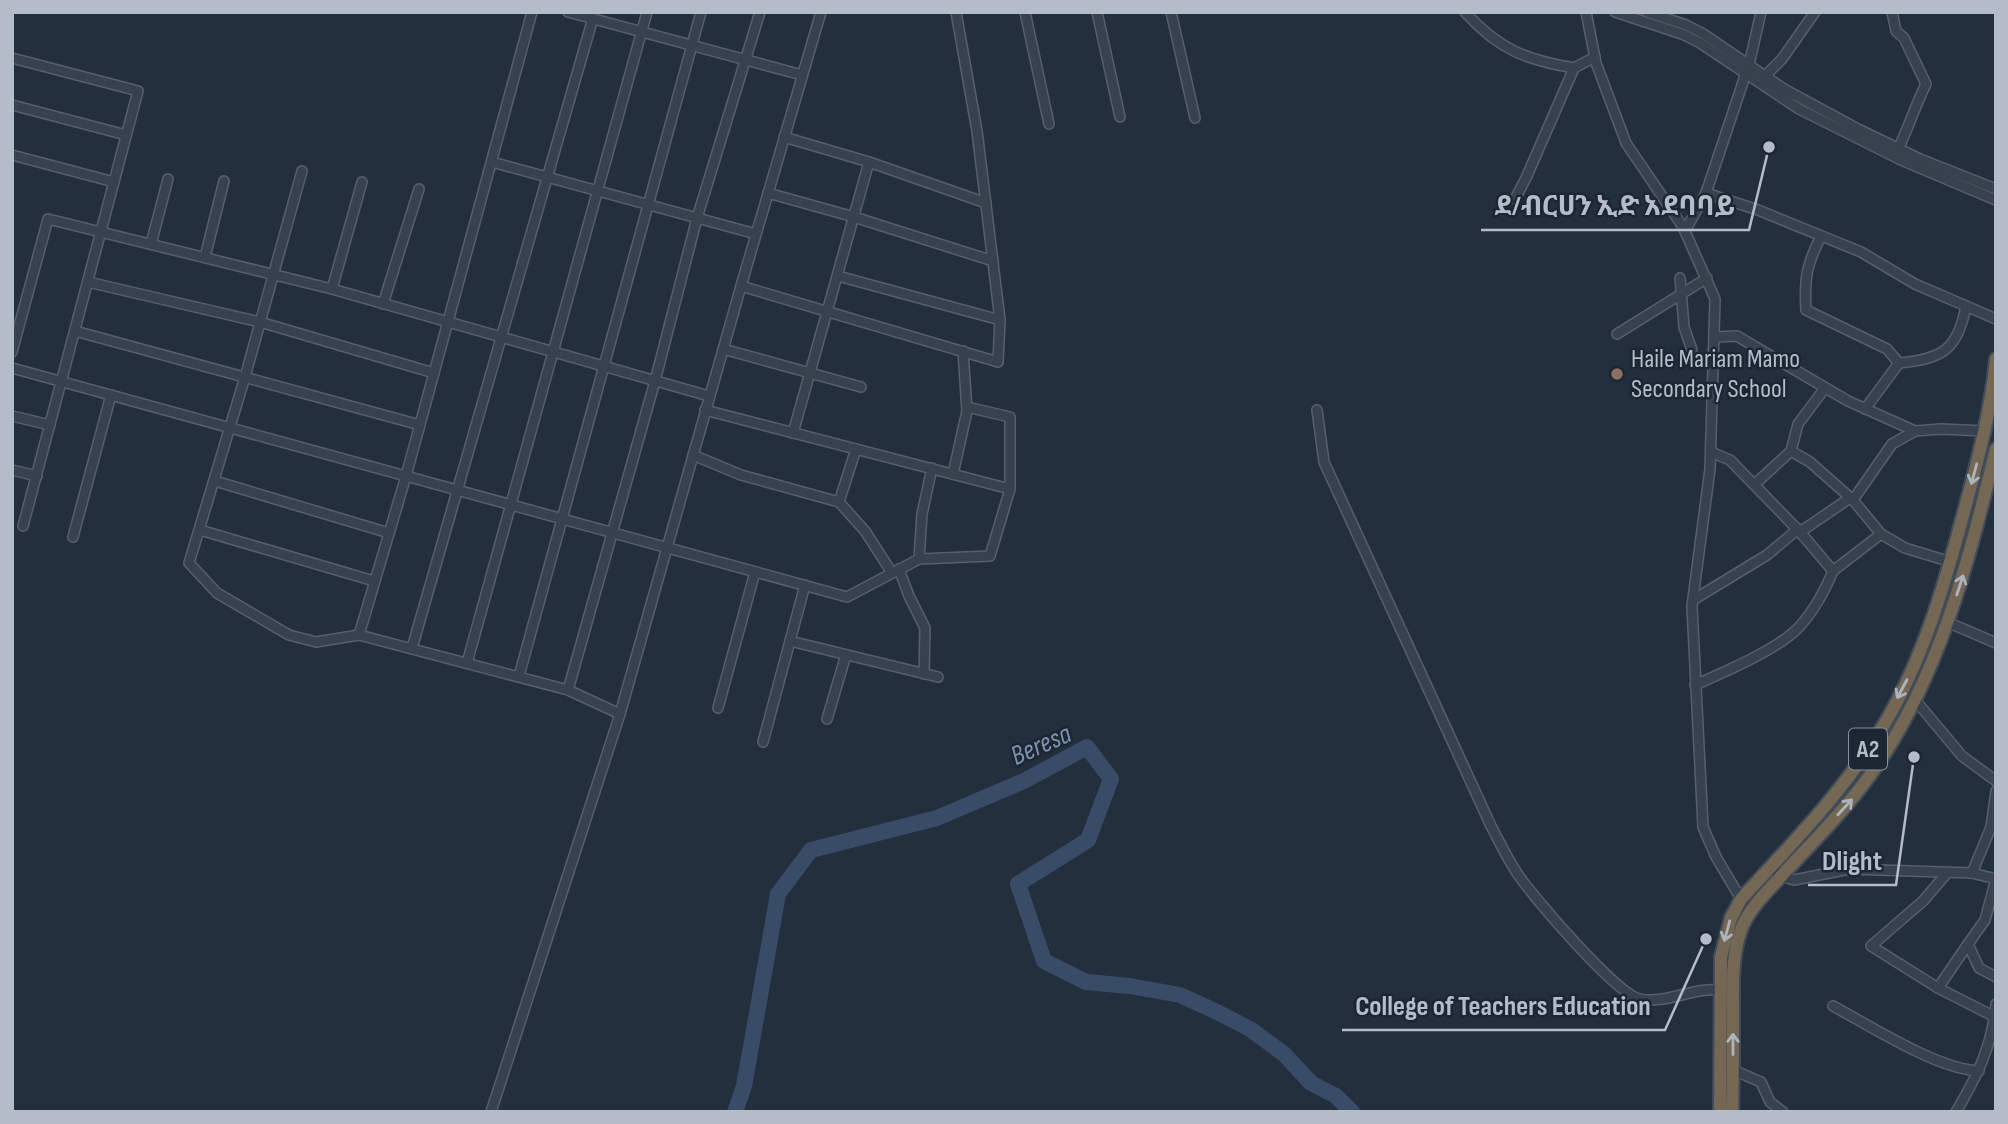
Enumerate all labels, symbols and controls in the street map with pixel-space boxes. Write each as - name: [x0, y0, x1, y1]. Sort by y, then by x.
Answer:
- callout: ደ/ብርሀን ኢድ አደባባይ: [1481, 181, 1749, 230]
- text: ደ/ብርሀን ኢድ አደባባይ: [1495, 190, 1735, 223]
- place label: Haile Mariam Mamo Secondary School: [1631, 344, 1800, 405]
- marker: Haile Mariam Mamo Secondary School: [1609, 366, 1625, 382]
- one-way arrow: [1967, 462, 1980, 485]
- one-way arrow: [1954, 574, 1967, 596]
- one-way arrow: [1895, 678, 1909, 699]
- water label: Beresa: [1006, 717, 1077, 773]
- road number: A2: [1849, 728, 1887, 770]
- one-way arrow: [1837, 798, 1853, 816]
- callout: Dlight: [1808, 836, 1896, 885]
- text: Dlight: [1822, 845, 1882, 878]
- one-way arrow: [1720, 919, 1733, 942]
- callout: College of Teachers Education: [1342, 981, 1665, 1030]
- text: College of Teachers Education: [1355, 990, 1651, 1023]
- one-way arrow: [1726, 1032, 1740, 1055]

